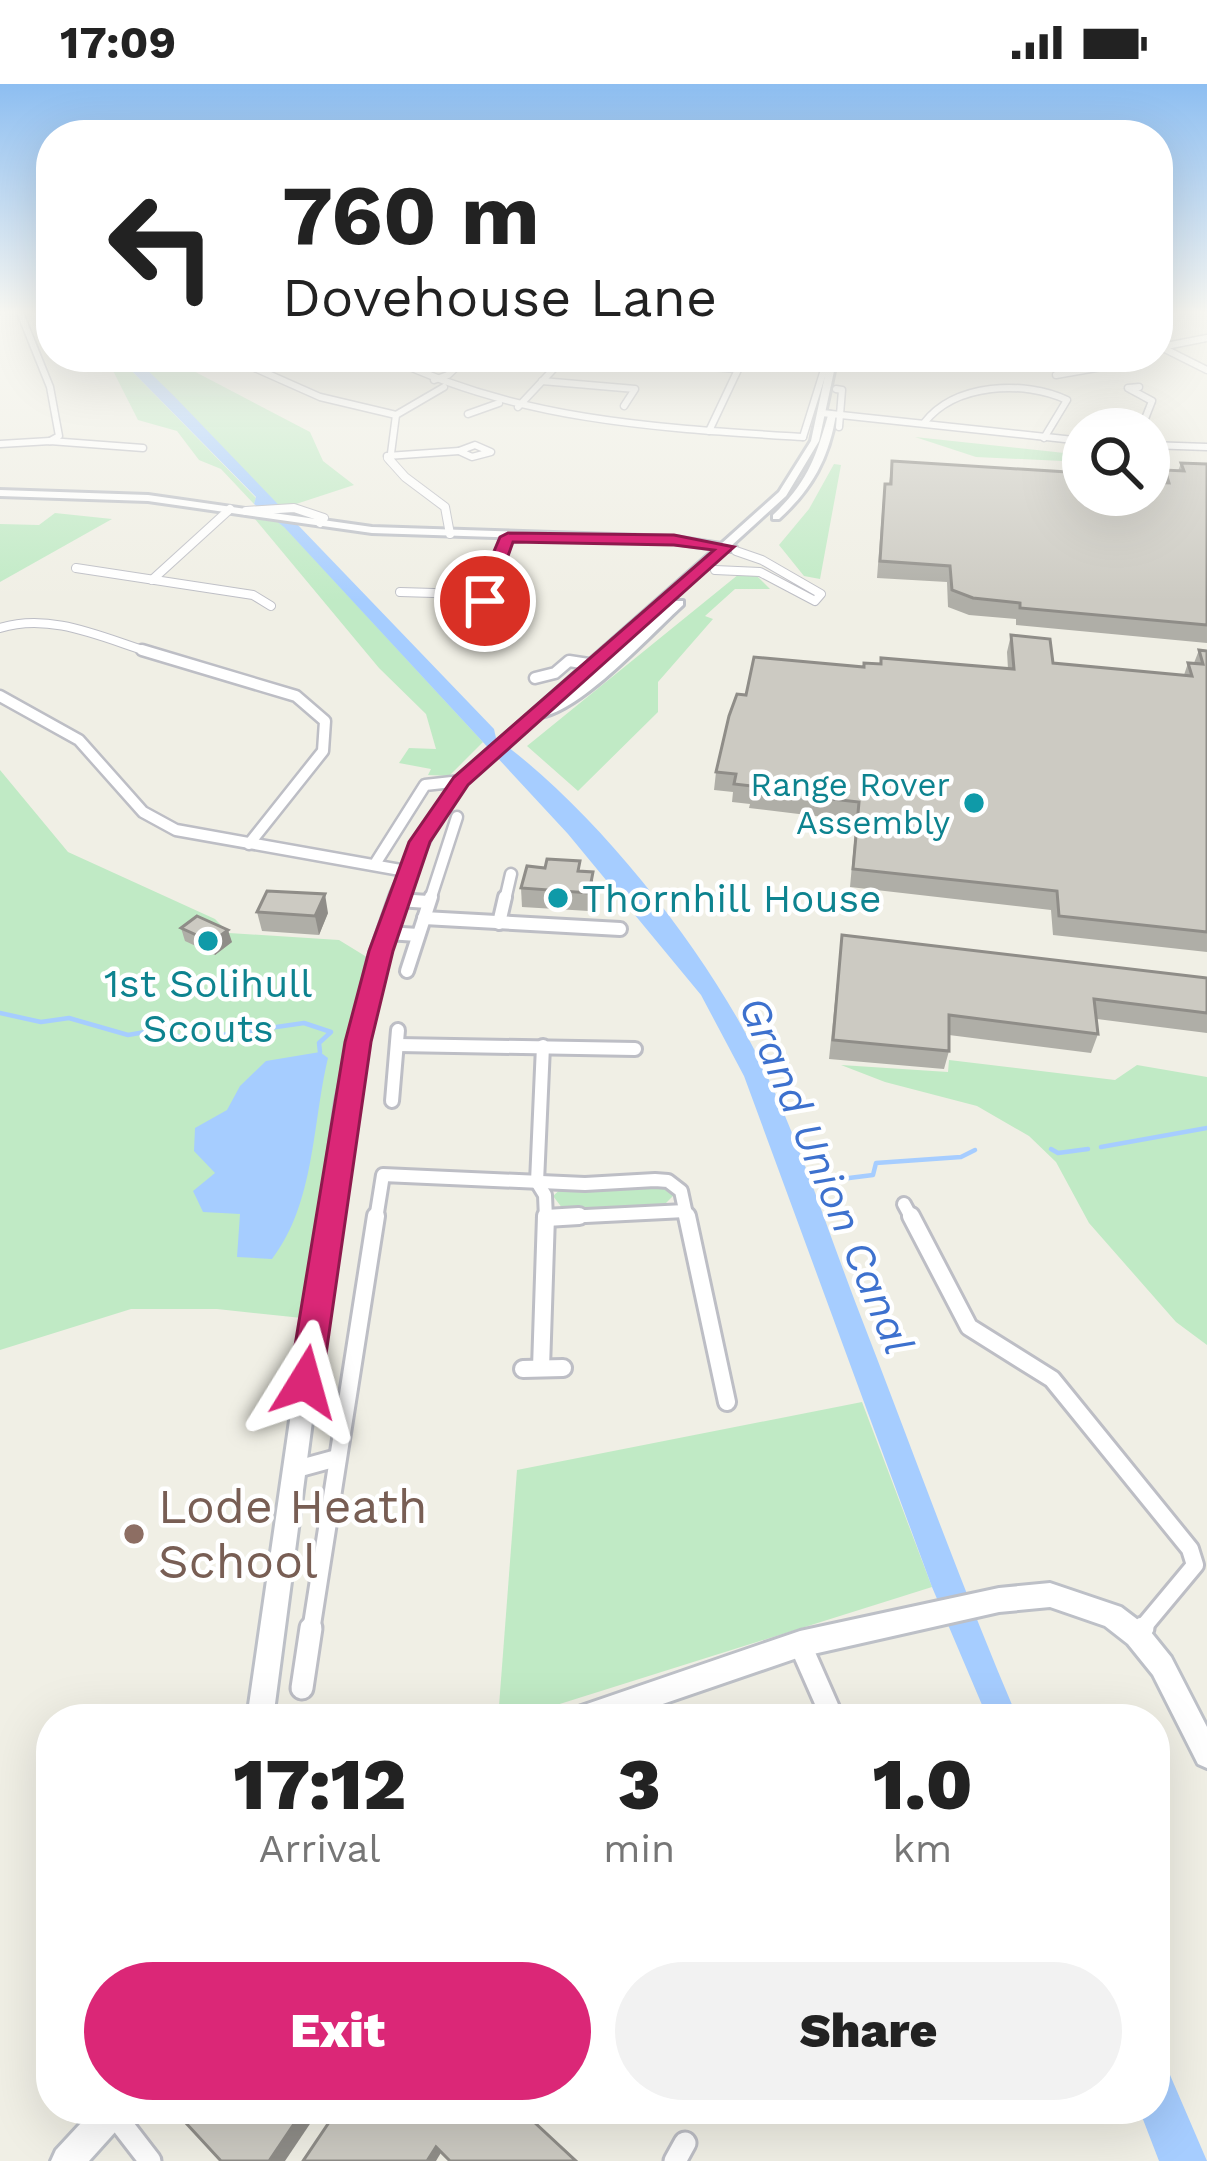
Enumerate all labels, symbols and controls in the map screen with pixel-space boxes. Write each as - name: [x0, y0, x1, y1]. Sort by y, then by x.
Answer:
- text: 17:09: [60, 16, 176, 69]
- text: 760 m: [282, 166, 540, 264]
- icon: left: [84, 168, 240, 324]
- text: Dovehouse Lane: [282, 266, 717, 329]
- map controls: [1062, 408, 1170, 516]
- button: search: [1062, 408, 1170, 516]
- pin: [434, 550, 536, 652]
- icon: arrive: [452, 568, 518, 634]
- place label: Range Rover Assembly: [750, 765, 950, 842]
- marker: Range Rover Assembly: [961, 790, 987, 816]
- place label: Thornhill House: [582, 876, 882, 921]
- marker: Thornhill House: [545, 885, 571, 911]
- marker: 1st Solihull Scouts: [195, 928, 221, 954]
- place label: 1st Solihull Scouts: [104, 961, 312, 1051]
- water label: Grand Union Canal: [729, 989, 924, 1361]
- position arrow: [242, 1319, 368, 1445]
- place label: Lode Heath School: [158, 1478, 428, 1590]
- marker: Lode Heath School: [121, 1521, 147, 1547]
- text: 17:12: [233, 1742, 406, 1826]
- text: 3: [618, 1742, 661, 1826]
- text: 1.0: [872, 1742, 973, 1826]
- text: Arrival: [259, 1826, 381, 1871]
- text: min: [603, 1826, 675, 1871]
- text: km: [893, 1826, 952, 1871]
- button: Exit: [84, 1962, 591, 2100]
- button: Share: [615, 1962, 1122, 2100]

